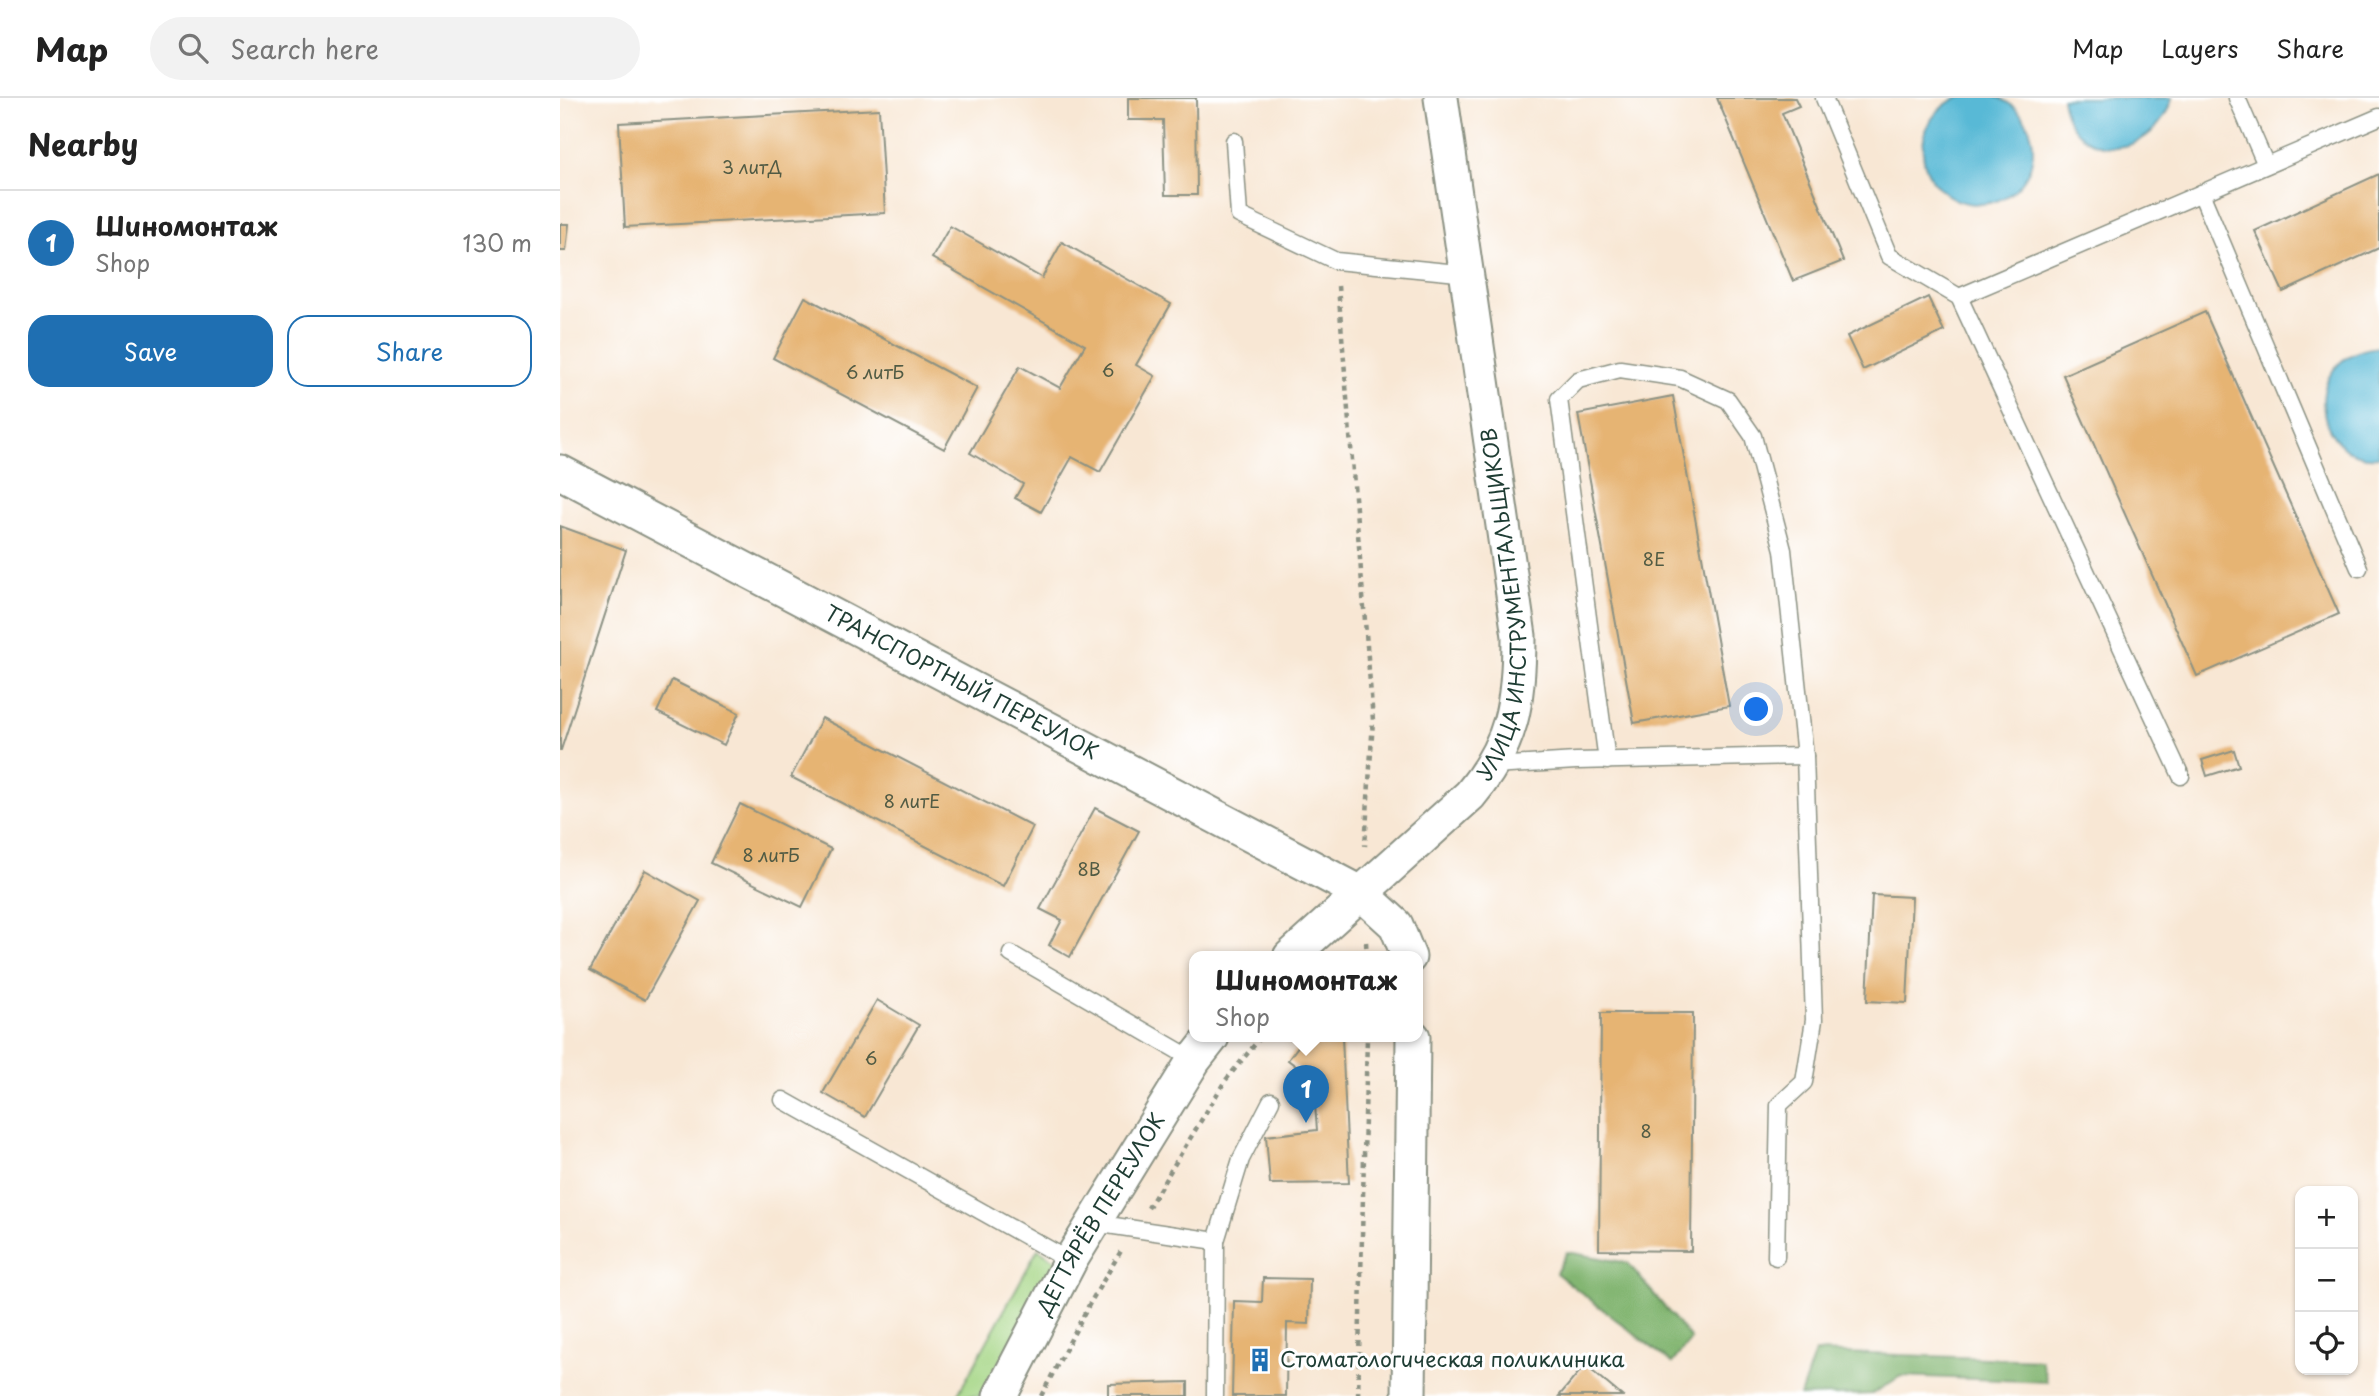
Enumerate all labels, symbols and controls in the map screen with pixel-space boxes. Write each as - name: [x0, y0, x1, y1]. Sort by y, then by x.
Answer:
- search box: [150, 17, 640, 80]
- text: Map: [35, 23, 108, 73]
- icon: search: [174, 29, 212, 67]
- text: Search here: [230, 29, 379, 68]
- text: Map: [2072, 30, 2123, 66]
- text: Layers: [2161, 30, 2238, 66]
- text: Share: [2276, 30, 2344, 66]
- text: Nearby: [28, 121, 138, 166]
- house number: 3 литД: [722, 153, 782, 180]
- text: Шиномонтаж: [95, 206, 277, 245]
- text: 1: [46, 225, 57, 260]
- text: 130 m: [462, 225, 532, 260]
- text: Shop: [95, 245, 150, 280]
- button: Save: [28, 315, 273, 387]
- button: Share: [287, 315, 532, 387]
- house number: 6: [1102, 356, 1114, 383]
- house number: 6 литБ: [846, 358, 904, 385]
- street label: УЛИЦА ИНСТРУМЕНТАЛЬЩИКОВ: [1468, 426, 1534, 786]
- house number: 8Е: [1643, 545, 1665, 572]
- street label: ТРАНСПОРТНЫЙ ПЕРЕУЛОК: [819, 596, 1105, 766]
- your location: [1739, 692, 1773, 726]
- house number: 8 литЕ: [884, 787, 940, 814]
- house number: 8 литБ: [742, 841, 800, 868]
- house number: 8В: [1077, 855, 1101, 882]
- popup: [1189, 951, 1423, 1042]
- text: Шиномонтаж: [1215, 960, 1397, 999]
- text: Shop: [1215, 999, 1270, 1034]
- house number: 6: [865, 1044, 877, 1071]
- pin: 1: [1283, 1065, 1329, 1123]
- street label: ДЕГТЯРЁВ ПЕРЕУЛОК: [1026, 1106, 1172, 1321]
- house number: 8: [1640, 1117, 1652, 1144]
- map controls: [2295, 1186, 2358, 1375]
- button: +: [2295, 1186, 2358, 1249]
- button: −: [2295, 1249, 2358, 1312]
- button: locate: [2295, 1312, 2358, 1375]
- place label: Стоматологическая поликлиника: [1280, 1342, 1625, 1374]
- building icon: Стоматологическая поликлиника: [1246, 1346, 1274, 1374]

